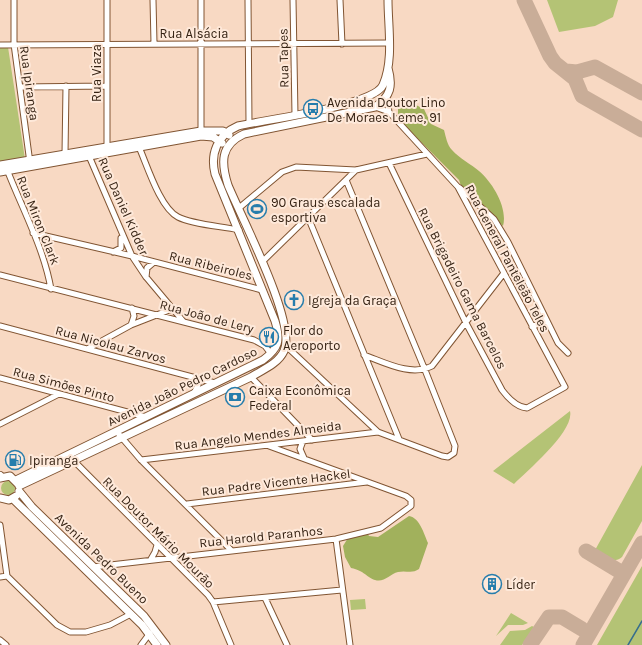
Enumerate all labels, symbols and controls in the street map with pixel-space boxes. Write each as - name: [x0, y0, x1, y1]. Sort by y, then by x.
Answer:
- street label: Rua Alsácia: [160, 26, 228, 41]
- street label: Rua Tapes: [275, 28, 292, 88]
- street label: Rua Viaza: [89, 44, 104, 102]
- street label: Rua Ipiranga: [17, 45, 42, 121]
- place label: Avenida Doutor Lino De Moraes Leme, 91: [327, 95, 445, 125]
- bus stop icon: Avenida Doutor Lino De Moraes Leme, 91: [302, 98, 324, 120]
- street label: Rua Daniel Kidder: [95, 155, 152, 258]
- street label: Rua Miron Clark: [14, 174, 63, 267]
- street label: Rua General Panteleão Teles: [462, 182, 553, 335]
- place label: 90 Graus escalada esportiva: [271, 195, 380, 225]
- sports icon: 90 Graus escalada esportiva: [246, 198, 268, 220]
- street label: Rua Brigadeiro Gama Barcelos: [415, 205, 510, 372]
- street label: Rua Ribeiroles: [168, 248, 254, 283]
- church icon: Igreja da Graça: [283, 289, 305, 311]
- place label: Igreja da Graça: [308, 293, 397, 308]
- street label: Rua João de Lery: [158, 297, 256, 336]
- street label: Rua Nicolau Zarvos: [54, 322, 168, 367]
- place label: Flor do Aeroporto: [283, 323, 340, 353]
- restaurant icon: Flor do Aeroporto: [258, 326, 280, 348]
- street label: Avenida João Pedro Cardoso: [105, 344, 260, 429]
- street label: Rua Simões Pinto: [11, 364, 116, 405]
- place label: Caixa Econômica Federal: [249, 383, 351, 413]
- bank icon: Caixa Econômica Federal: [224, 386, 246, 408]
- street label: Rua Angelo Mendes Almeida: [174, 418, 342, 453]
- fuel station icon: Ipiranga: [4, 449, 26, 471]
- place label: Ipiranga: [29, 453, 78, 468]
- street label: Rua Padre Vicente Hackel: [201, 466, 351, 499]
- street label: Rua Doutor Mário Mourão: [100, 474, 217, 591]
- street label: Avenida Pedro Bueno: [52, 510, 152, 607]
- street label: Rua Harold Paranhos: [199, 523, 324, 550]
- building icon: Líder: [481, 573, 503, 595]
- place label: Líder: [506, 577, 535, 592]

